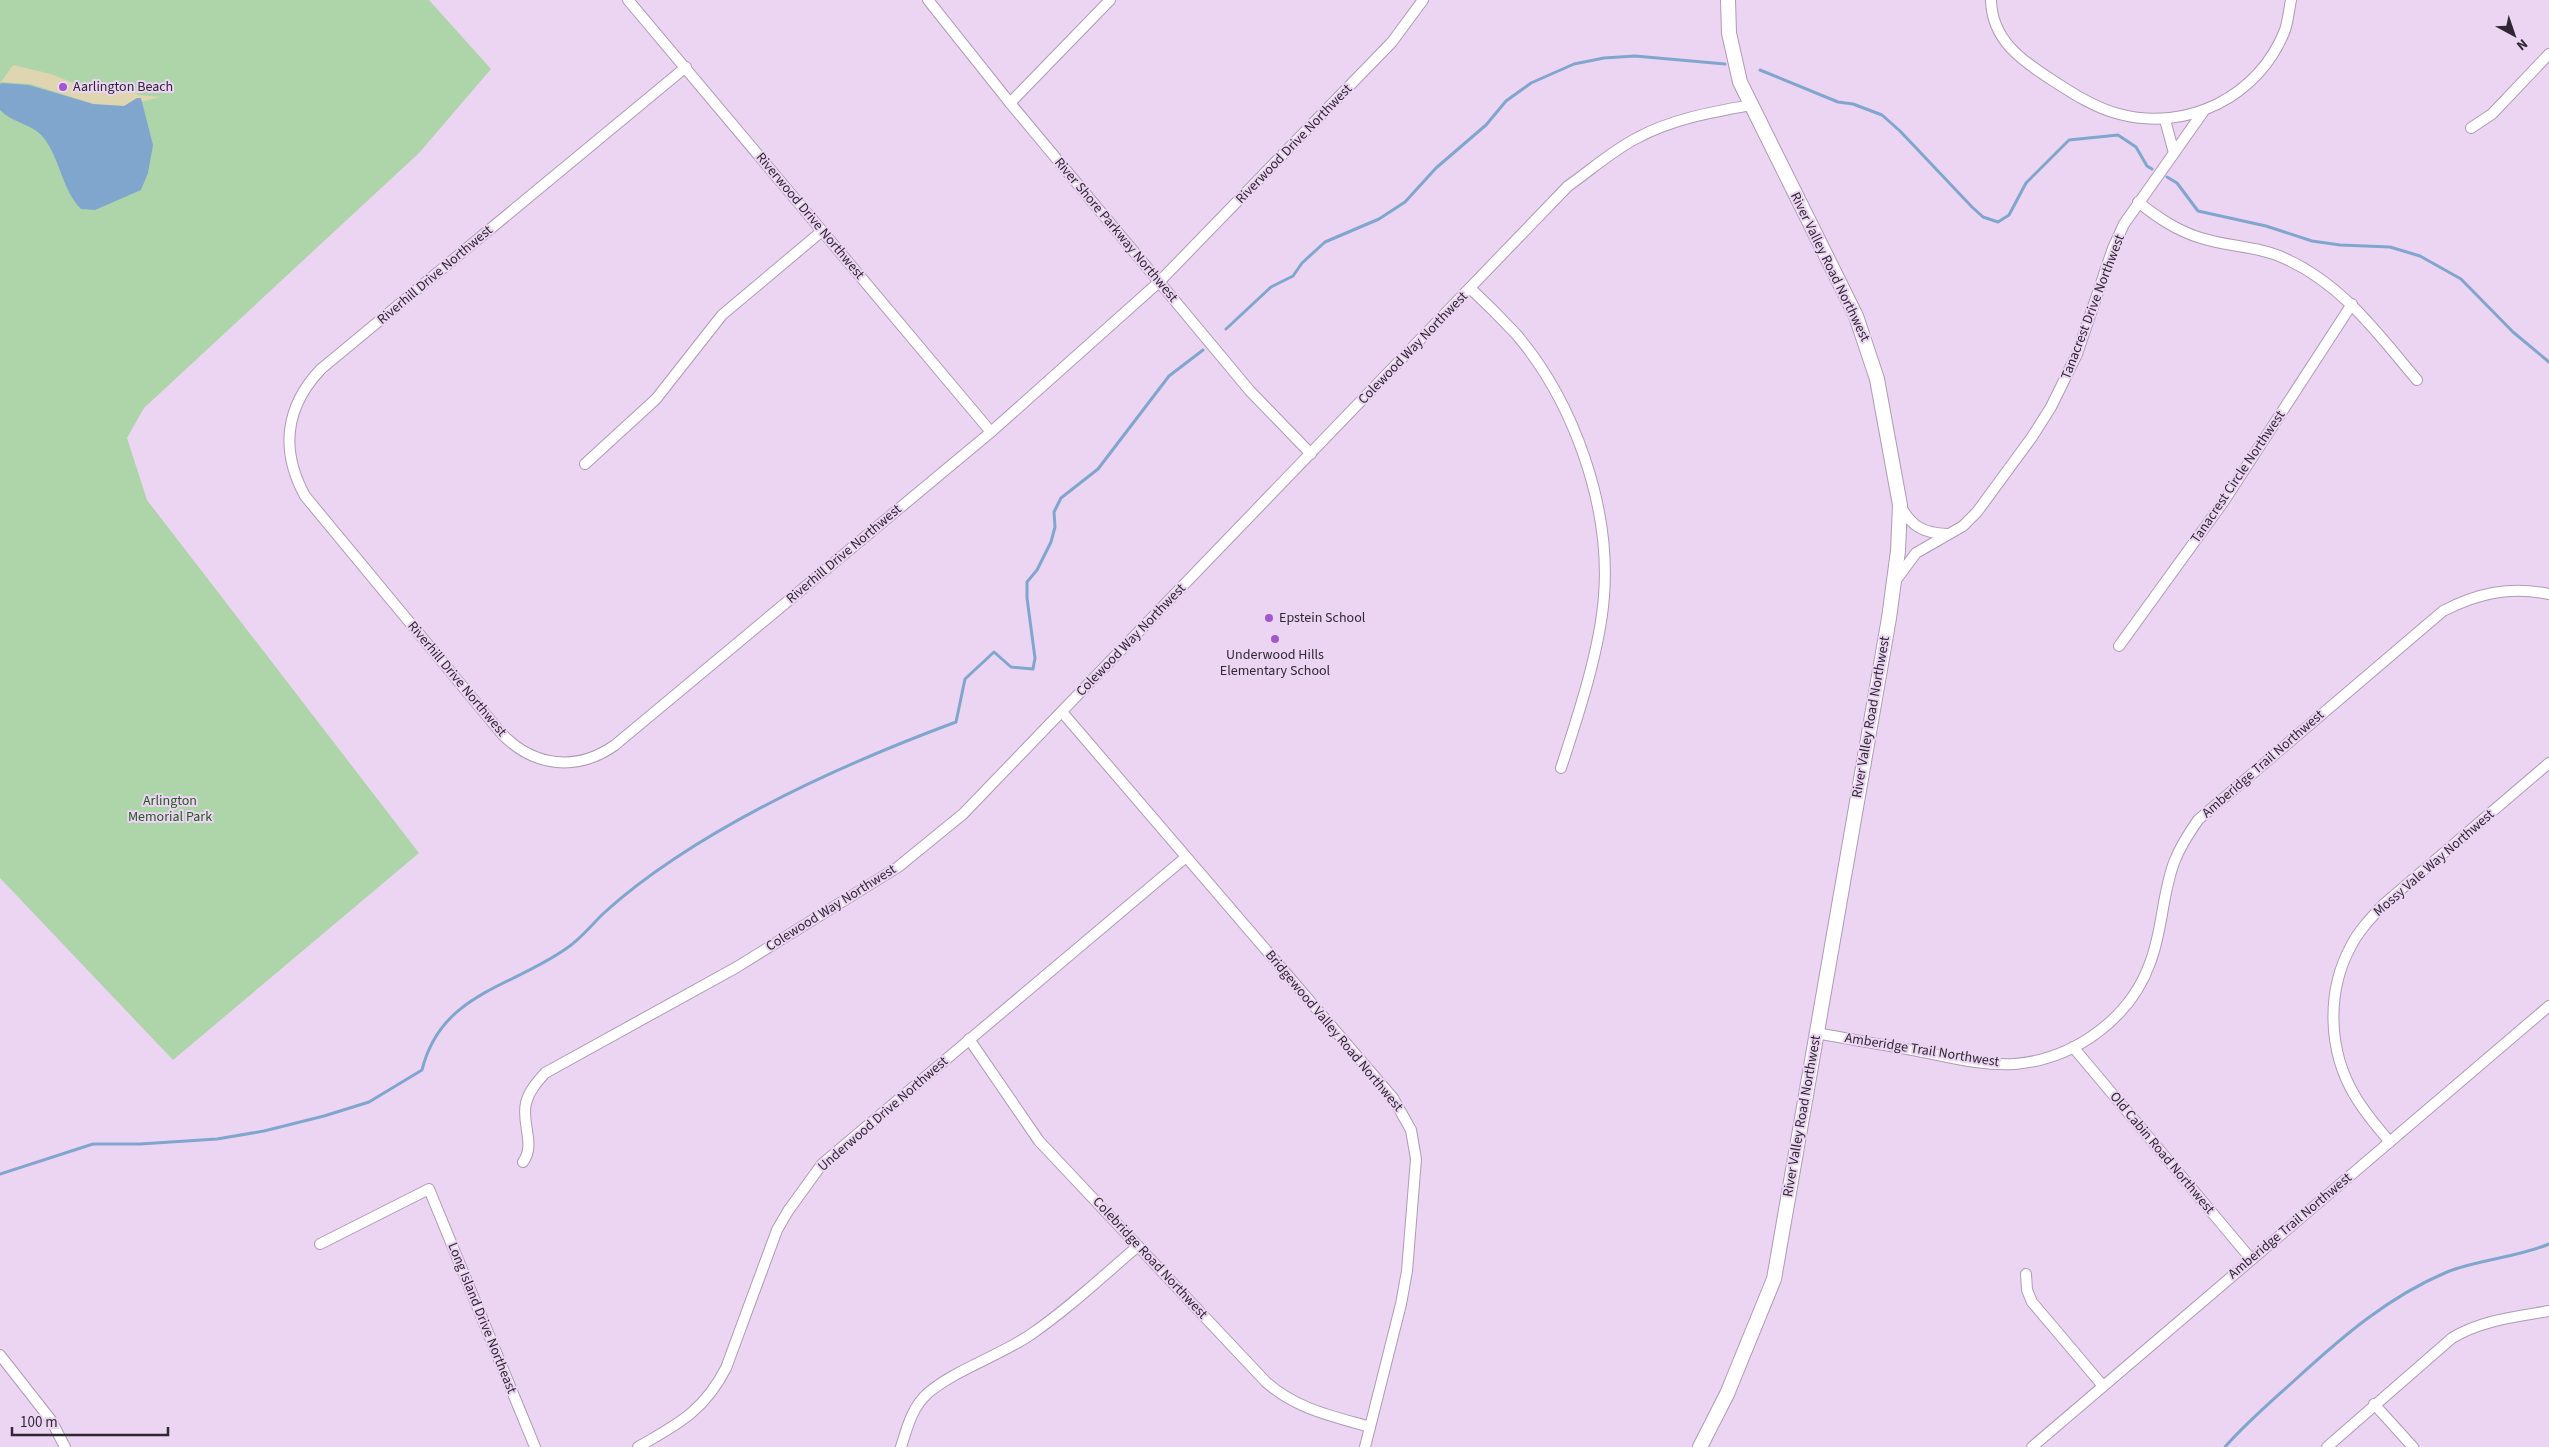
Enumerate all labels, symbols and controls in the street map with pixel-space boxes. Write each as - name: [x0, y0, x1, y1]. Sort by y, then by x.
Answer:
- north arrow: [2489, 10, 2539, 60]
- text: N: [2512, 34, 2532, 55]
- place label: Aarlington Beach: [73, 77, 173, 97]
- street label: Riverwood Drive Northwest: [1231, 79, 1357, 208]
- marker: Aarlington Beach: [57, 81, 69, 93]
- street label: Riverwood Drive Northwest: [751, 148, 869, 284]
- street label: River Shore Parkway Northwest: [1049, 153, 1183, 307]
- street label: River Valley Road Northwest: [1785, 189, 1875, 345]
- street label: Riverhill Drive Northwest: [373, 221, 497, 329]
- street label: Tanacrest Drive Northwest: [2056, 231, 2130, 382]
- street label: Colewood Way Northwest: [1354, 287, 1473, 409]
- street label: Tanacrest Circle Northwest: [2186, 406, 2290, 547]
- street label: Riverhill Drive Northwest: [782, 500, 906, 608]
- street label: Colewood Way Northwest: [1072, 579, 1191, 701]
- place label: Epstein School: [1279, 608, 1366, 628]
- marker: Epstein School: [1263, 612, 1275, 624]
- street label: Riverhill Drive Northwest: [403, 617, 511, 741]
- marker: Underwood Hills Elementary School: [1269, 633, 1281, 645]
- street label: River Valley Road Northwest: [1847, 634, 1895, 799]
- place label: Underwood Hills Elementary School: [1220, 645, 1331, 681]
- street label: Amberidge Trail Northwest: [2198, 705, 2329, 823]
- park label: Arlington Memorial Park: [128, 791, 212, 827]
- street label: Mossy Vale Way Northwest: [2369, 805, 2499, 921]
- street label: Colewood Way Northwest: [762, 860, 900, 956]
- street label: Bridgewood Valley Road Northwest: [1260, 946, 1408, 1116]
- street label: Amberidge Trail Northwest: [1843, 1028, 2001, 1072]
- street label: River Valley Road Northwest: [1778, 1033, 1826, 1198]
- street label: Underwood Drive Northwest: [814, 1052, 953, 1176]
- street label: Old Cabin Road Northwest: [2105, 1088, 2219, 1219]
- street label: Amberidge Trail Northwest: [2224, 1168, 2356, 1284]
- street label: Colebridge Road Northwest: [1088, 1192, 1212, 1324]
- street label: Long Island Drive Northeast: [443, 1239, 522, 1397]
- scale bar: [12, 1404, 169, 1436]
- text: 100 m: [20, 1412, 58, 1433]

